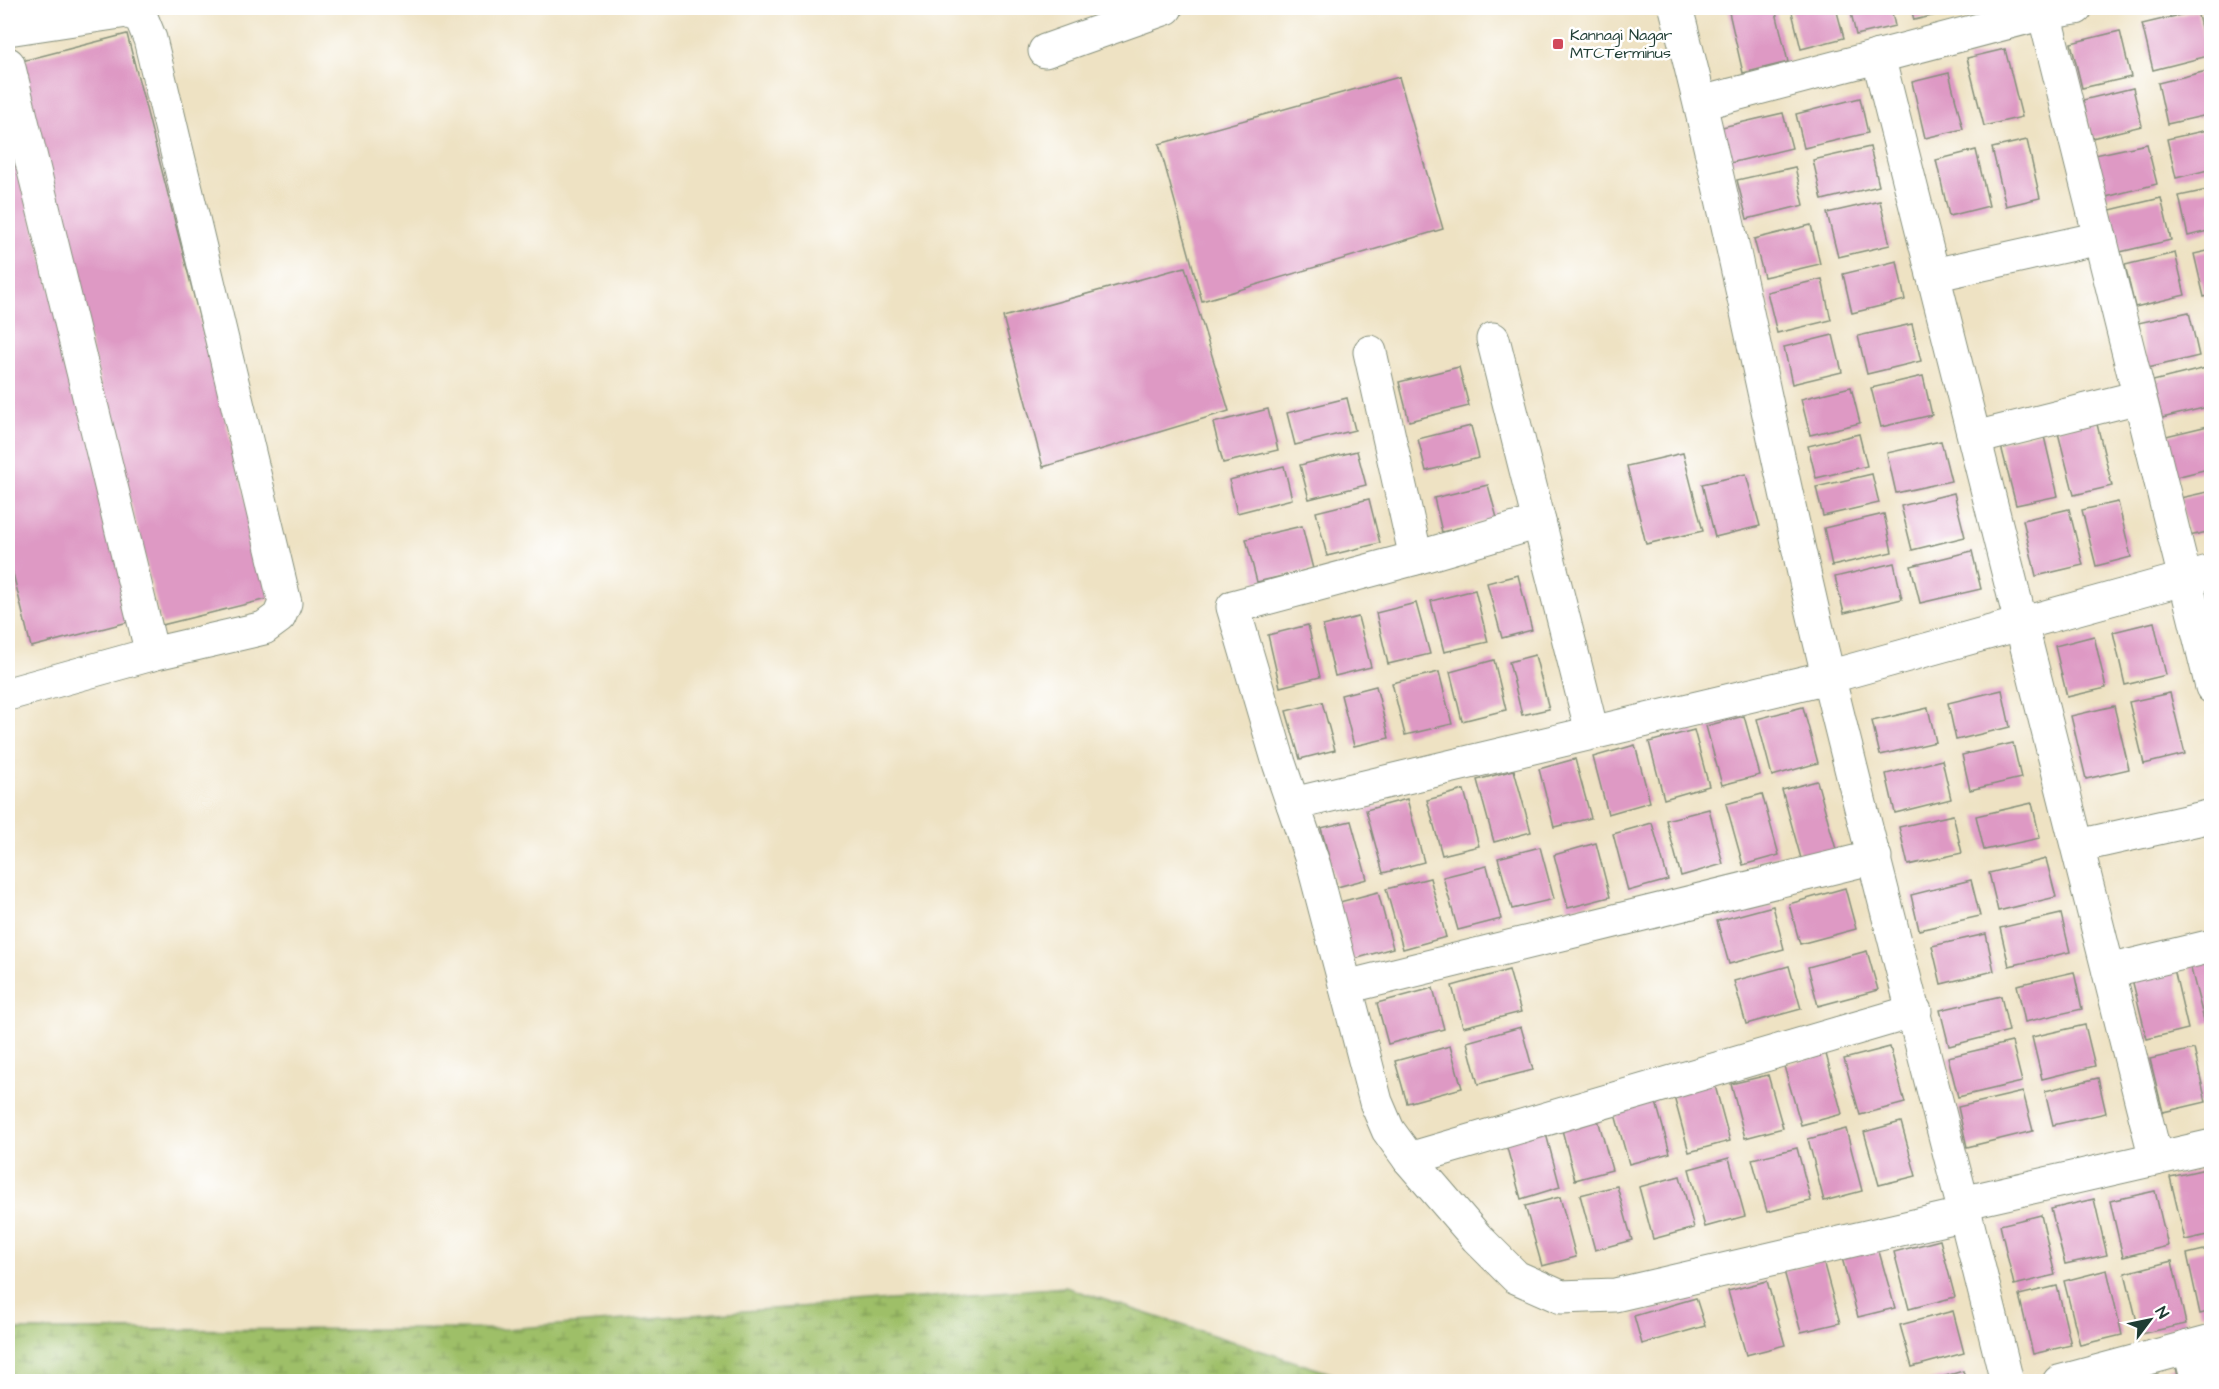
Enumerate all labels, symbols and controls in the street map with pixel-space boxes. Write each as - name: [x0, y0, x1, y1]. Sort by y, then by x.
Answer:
- place label: Kannagi Nagar MTCTerminus: [1570, 24, 1673, 64]
- marker: Kannagi Nagar MTCTerminus: [1551, 37, 1565, 51]
- north arrow: [2120, 1290, 2180, 1350]
- text: N: [2150, 1302, 2174, 1323]

